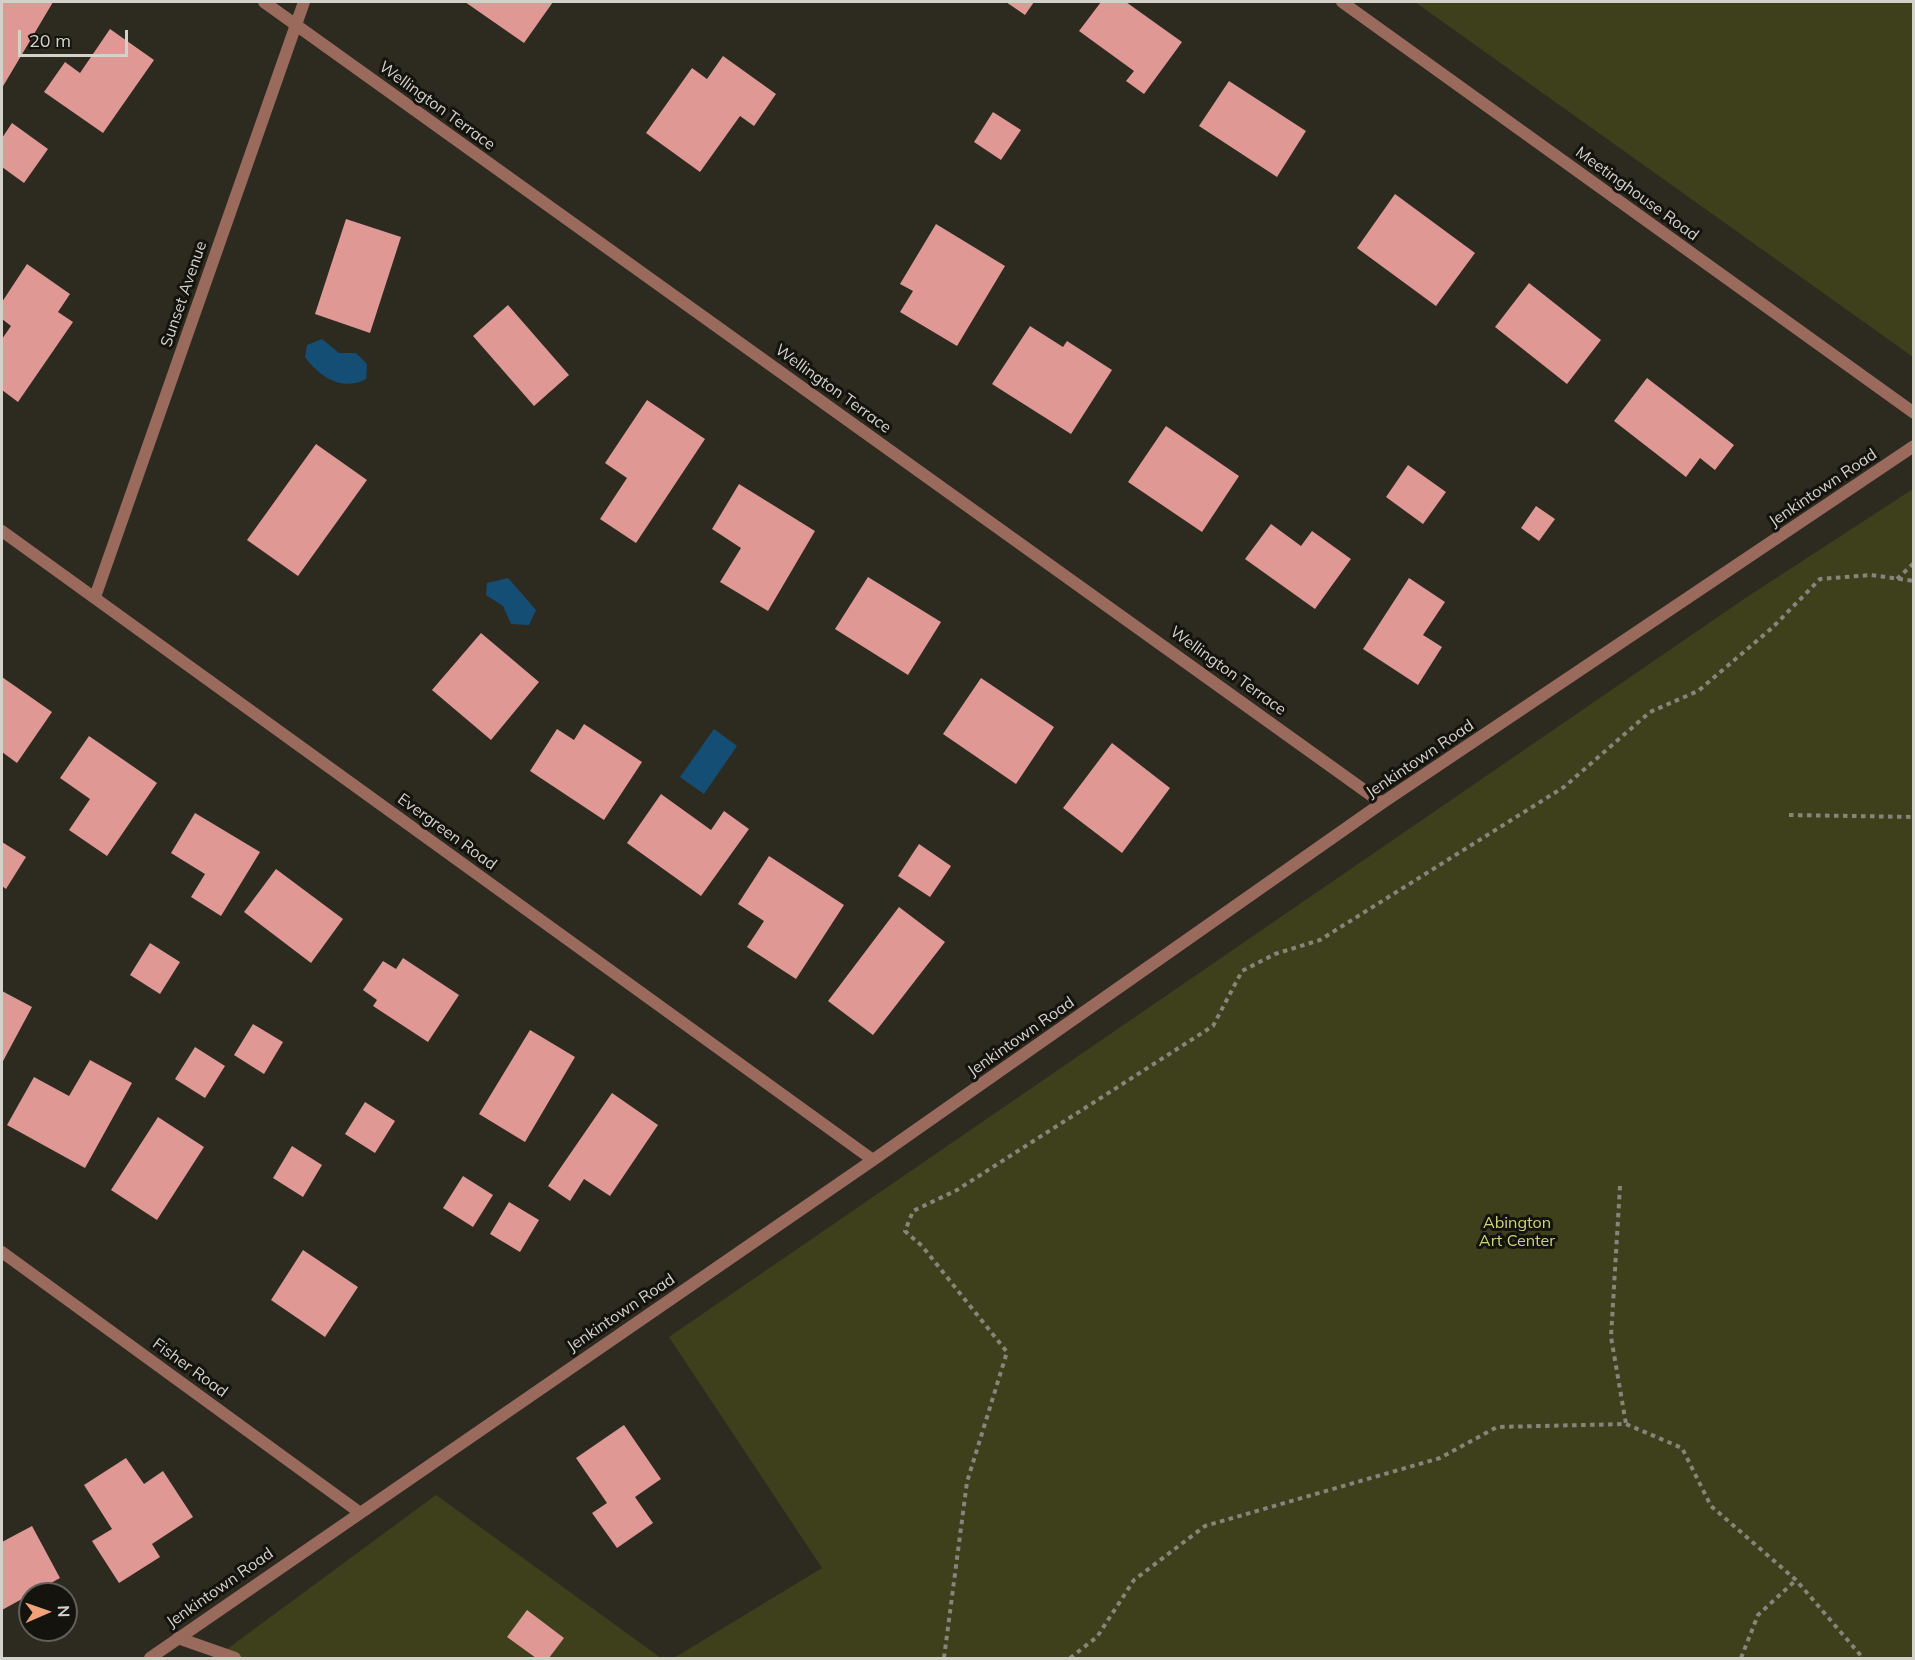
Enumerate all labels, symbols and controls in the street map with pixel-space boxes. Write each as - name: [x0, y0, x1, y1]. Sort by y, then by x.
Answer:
- scale bar: [21, 18, 130, 56]
- text: 20 m: [29, 29, 71, 52]
- street label: Wellington Terrace: [375, 57, 499, 155]
- street label: Meetinghouse Road: [1572, 143, 1702, 245]
- street label: Sunset Avenue: [157, 239, 211, 349]
- street label: Wellington Terrace: [771, 340, 895, 438]
- street label: Jenkintown Road: [1765, 445, 1881, 531]
- street label: Wellington Terrace: [1166, 622, 1290, 720]
- street label: Jenkintown Road: [1362, 716, 1478, 802]
- street label: Evergreen Road: [394, 790, 500, 874]
- street label: Jenkintown Road: [964, 993, 1078, 1081]
- park label: Abington Art Center: [1479, 1213, 1555, 1251]
- street label: Jenkintown Road: [563, 1270, 679, 1356]
- street label: Fisher Road: [149, 1334, 231, 1402]
- street label: Jenkintown Road: [163, 1544, 277, 1632]
- north arrow: [18, 1582, 78, 1642]
- text: N: [54, 1605, 74, 1618]

